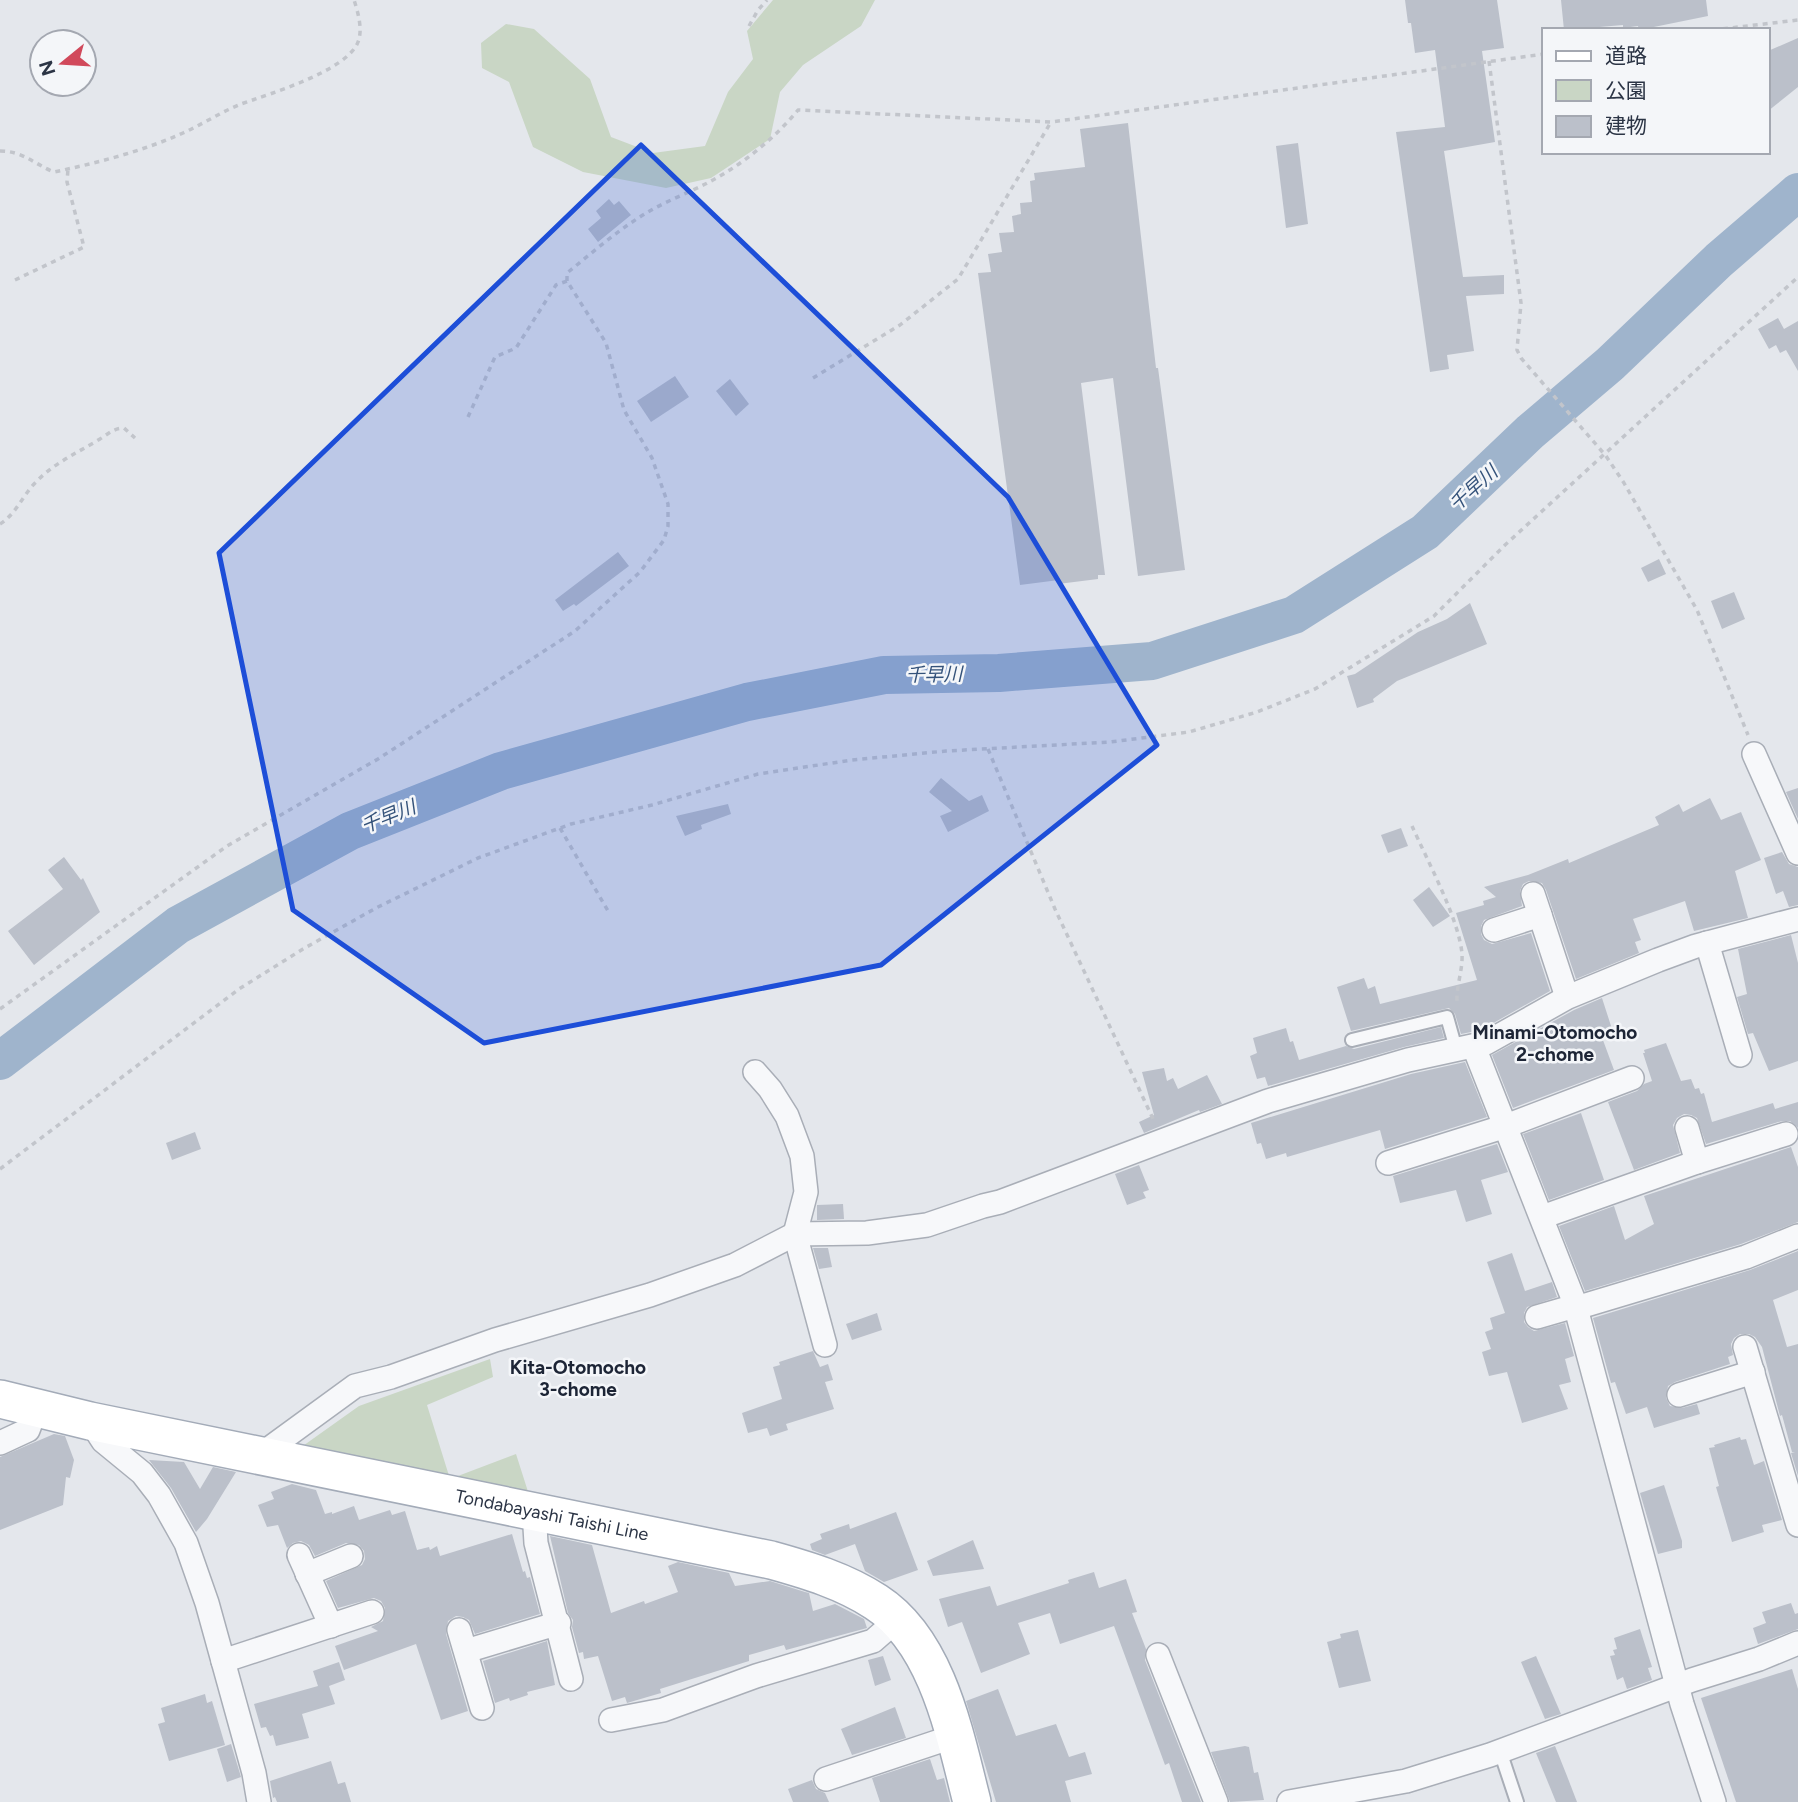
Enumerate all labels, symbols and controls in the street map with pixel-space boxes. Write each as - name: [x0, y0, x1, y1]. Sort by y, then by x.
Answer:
- north arrow: [28, 28, 98, 98]
- legend: [1542, 28, 1770, 154]
- text: 道路: [1605, 43, 1647, 68]
- text: N: [34, 58, 61, 79]
- text: 公園: [1605, 78, 1647, 103]
- text: 建物: [1605, 113, 1647, 138]
- water label: 千早川: [1444, 459, 1504, 516]
- water label: 千早川: [905, 662, 965, 686]
- water label: 千早川: [357, 794, 421, 838]
- district label: Minami-Otomocho 2-chome: [1473, 1021, 1637, 1066]
- district label: Kita-Otomocho 3-chome: [510, 1356, 646, 1401]
- street label: Tondabayashi Taishi Line: [453, 1485, 651, 1546]

